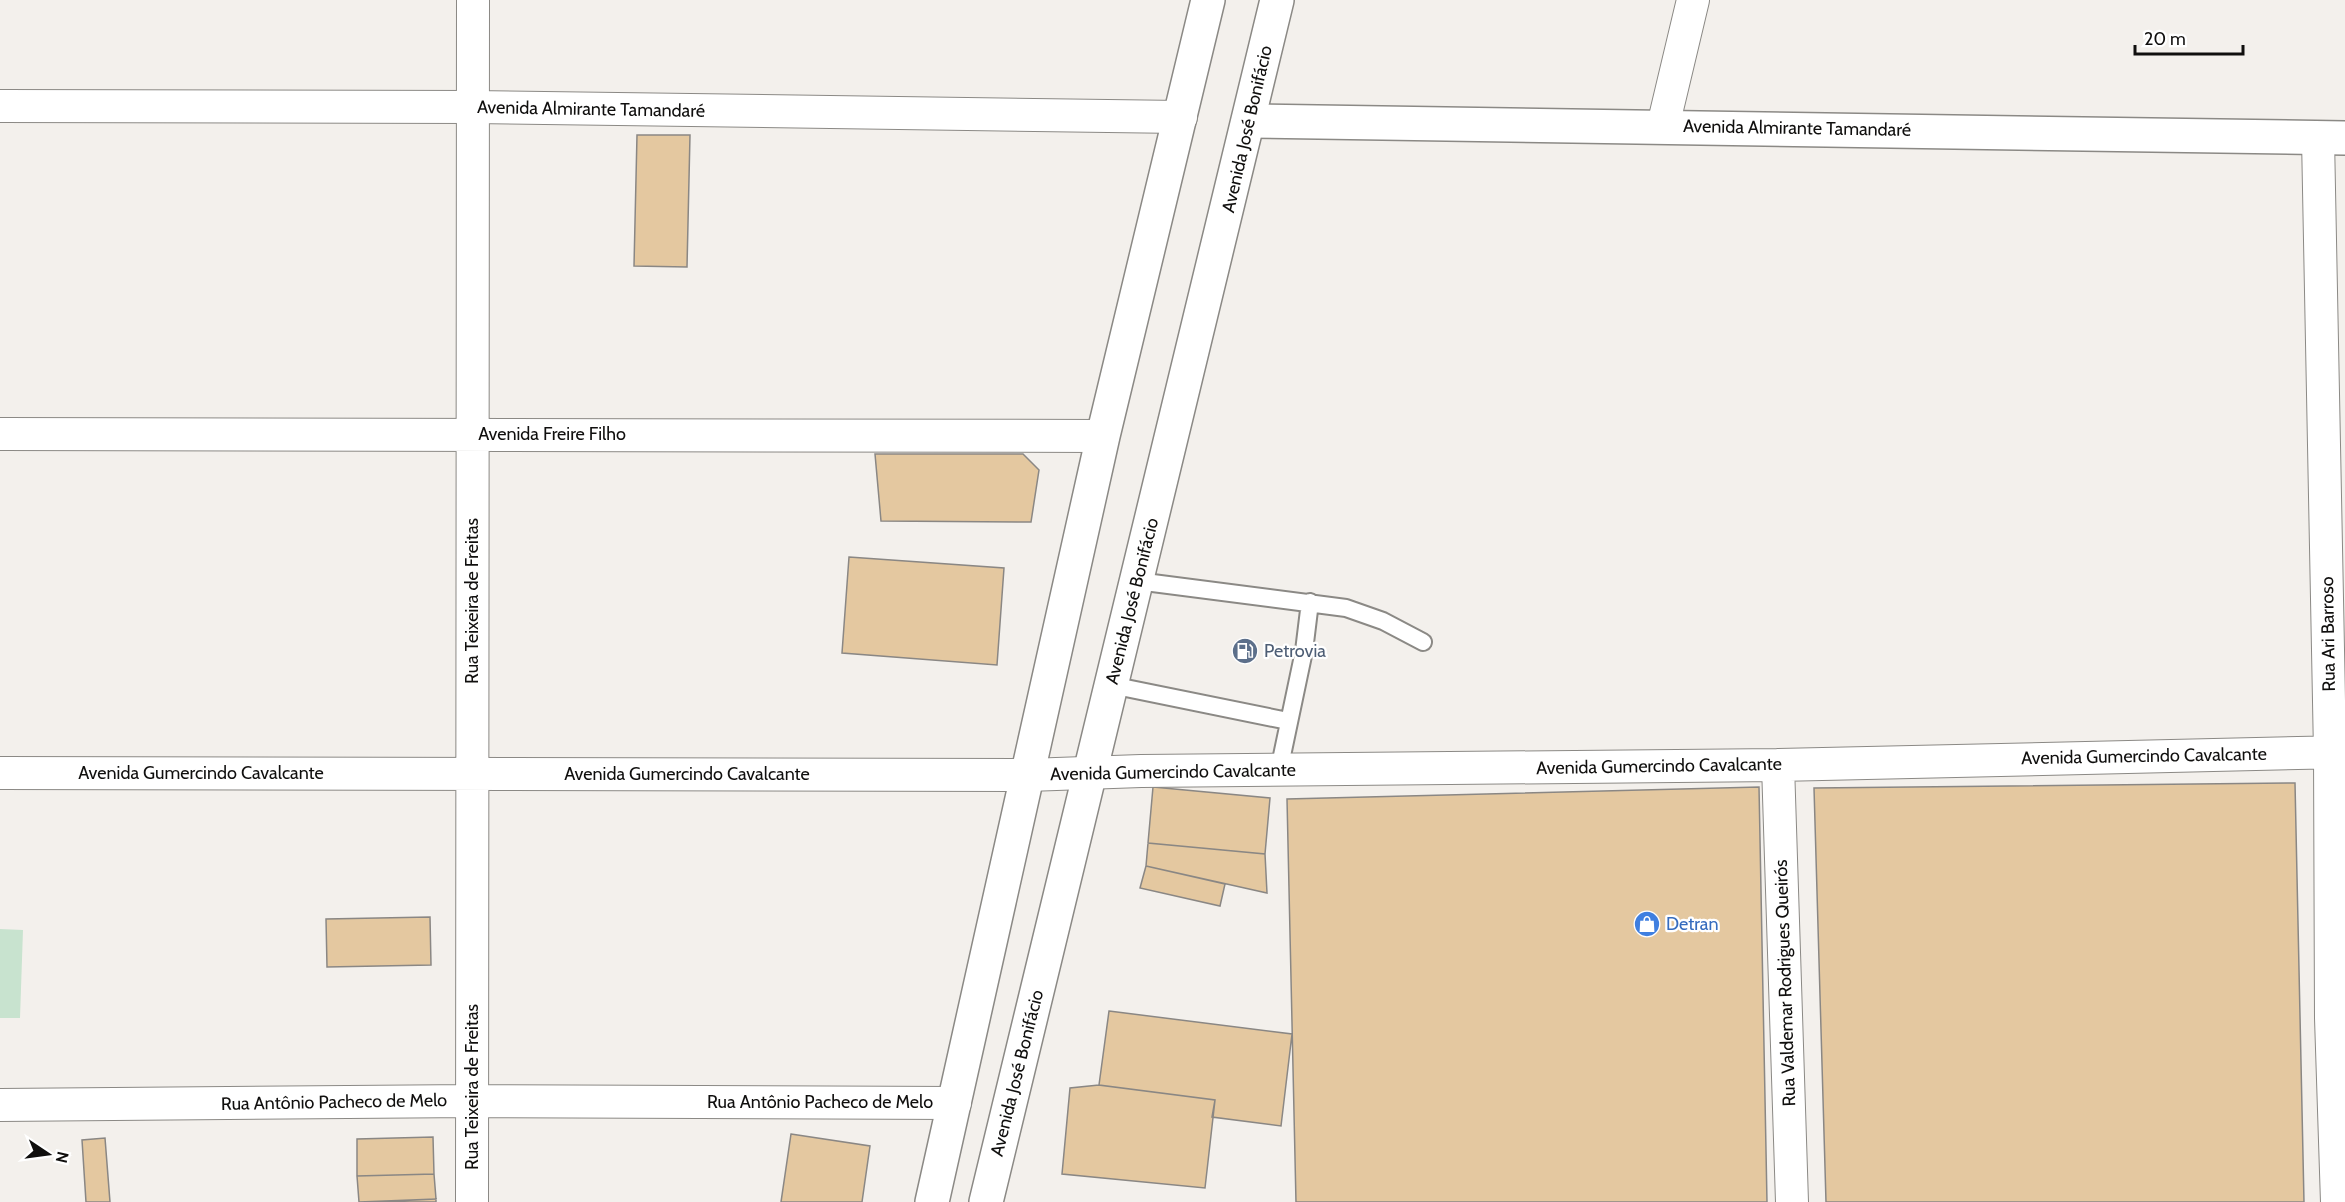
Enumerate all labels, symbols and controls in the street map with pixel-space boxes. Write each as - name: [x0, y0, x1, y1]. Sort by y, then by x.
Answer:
- scale bar: [2135, 18, 2243, 56]
- text: 20 m: [2144, 28, 2186, 50]
- street label: Avenida José Bonifácio: [1217, 43, 1277, 215]
- street label: Avenida Almirante Tamandaré: [477, 96, 705, 122]
- street label: Avenida Almirante Tamandaré: [1683, 115, 1911, 141]
- street label: Avenida Freire Filho: [478, 423, 626, 445]
- street label: Avenida José Bonifácio: [1101, 515, 1163, 687]
- street label: Rua Teixeira de Freitas: [461, 518, 483, 684]
- street label: Rua Ari Barroso: [2316, 576, 2340, 692]
- fuel station icon: Petrovia: [1230, 636, 1260, 666]
- place label: Petrovia: [1264, 640, 1326, 662]
- street label: Avenida Gumercindo Cavalcante: [2021, 743, 2267, 769]
- street label: Avenida Gumercindo Cavalcante: [1536, 753, 1782, 779]
- street label: Avenida Gumercindo Cavalcante: [1050, 759, 1296, 785]
- street label: Avenida Gumercindo Cavalcante: [78, 762, 324, 784]
- street label: Avenida Gumercindo Cavalcante: [564, 763, 810, 785]
- street label: Rua Valdemar Rodrigues Queirós: [1770, 859, 1800, 1107]
- shop icon: Detran: [1632, 909, 1662, 939]
- place label: Detran: [1666, 913, 1719, 935]
- street label: Avenida José Bonifácio: [986, 987, 1048, 1159]
- street label: Rua Teixeira de Freitas: [461, 1004, 483, 1170]
- street label: Rua Antônio Pacheco de Melo: [221, 1089, 447, 1115]
- street label: Rua Antônio Pacheco de Melo: [707, 1091, 933, 1113]
- north arrow: [18, 1124, 78, 1184]
- text: N: [52, 1150, 73, 1165]

